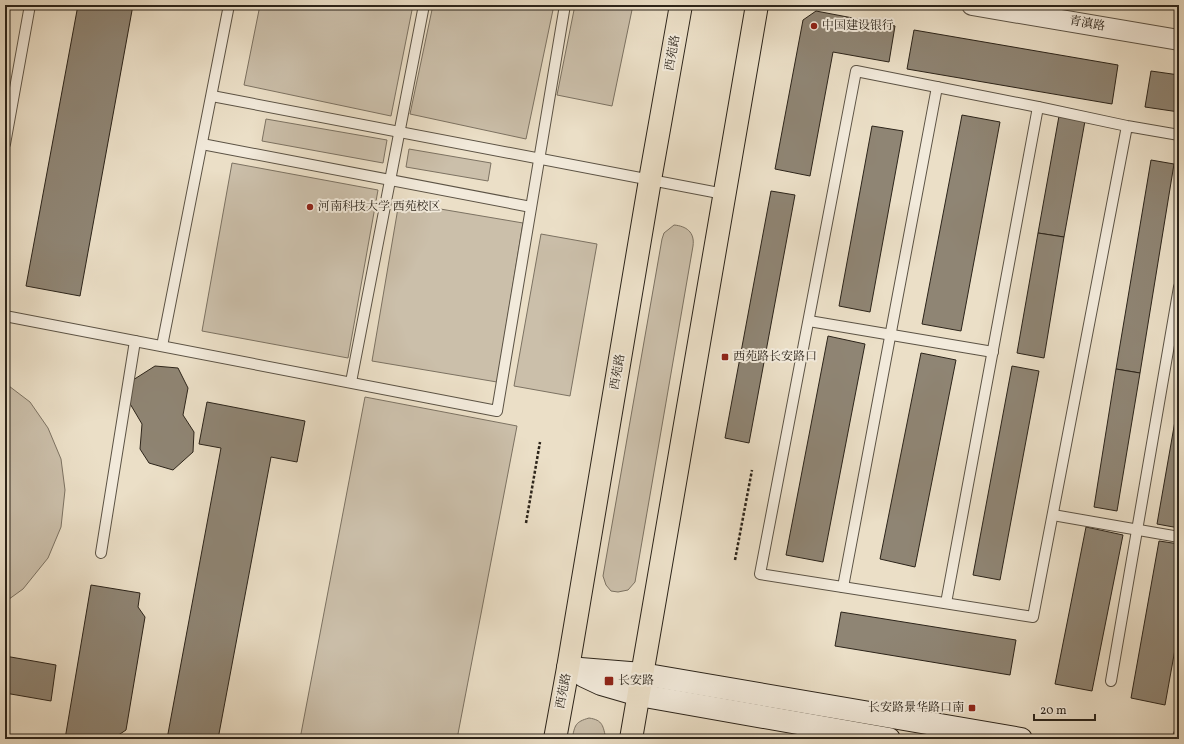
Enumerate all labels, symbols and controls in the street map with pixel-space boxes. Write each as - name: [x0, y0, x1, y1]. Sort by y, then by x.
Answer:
- street label: 青滇路: [1068, 13, 1106, 35]
- place label: 中国建设银行: [822, 18, 894, 34]
- marker: 中国建设银行: [809, 21, 819, 31]
- street label: 西苑路: [662, 34, 684, 72]
- place label: 河南科技大学 西苑校区: [318, 199, 440, 215]
- marker: 河南科技大学 西苑校区: [305, 202, 315, 212]
- place label: 西苑路长安路口: [733, 349, 817, 365]
- marker: 西苑路长安路口: [720, 352, 730, 362]
- street label: 西苑路: [607, 353, 629, 391]
- street label: 西苑路: [553, 672, 575, 710]
- place label: 长安路: [618, 673, 654, 689]
- marker: 长安路: [603, 675, 615, 687]
- scale bar: [1034, 696, 1095, 722]
- place label: 长安路景华路口南: [868, 700, 964, 716]
- marker: 长安路景华路口南: [967, 703, 977, 713]
- text: 20 m: [1040, 703, 1067, 719]

